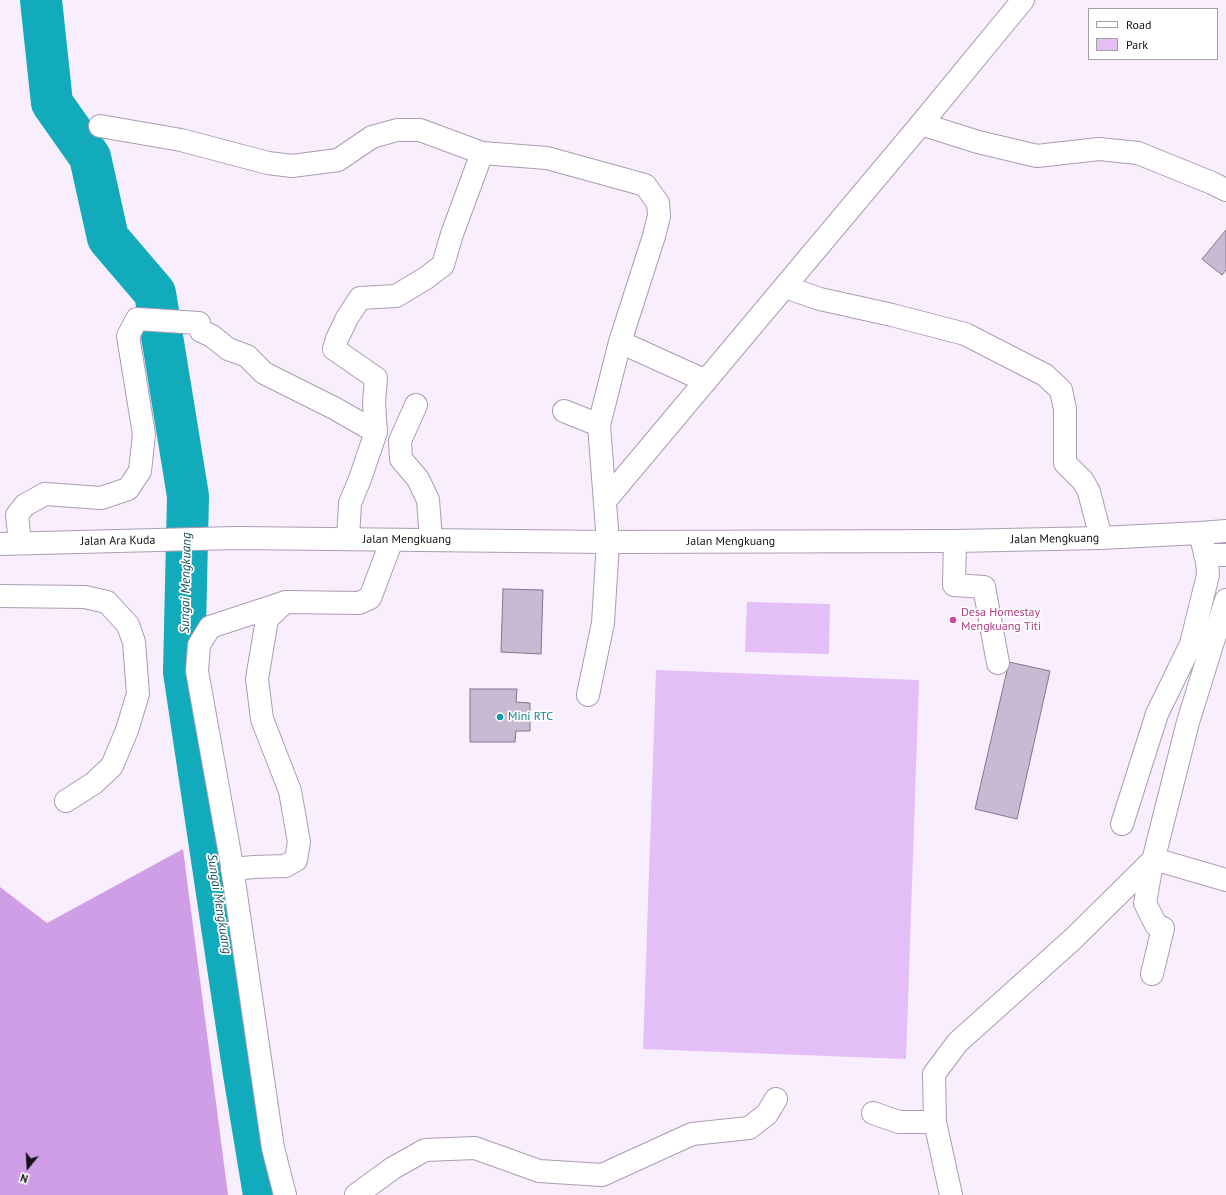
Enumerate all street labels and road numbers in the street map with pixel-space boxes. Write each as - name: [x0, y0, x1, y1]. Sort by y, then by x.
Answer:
- street label: Jalan Mengkuang: [1011, 531, 1099, 547]
- street label: Jalan Ara Kuda: [80, 533, 156, 549]
- street label: Jalan Mengkuang: [363, 533, 451, 547]
- street label: Jalan Mengkuang: [687, 535, 775, 549]

